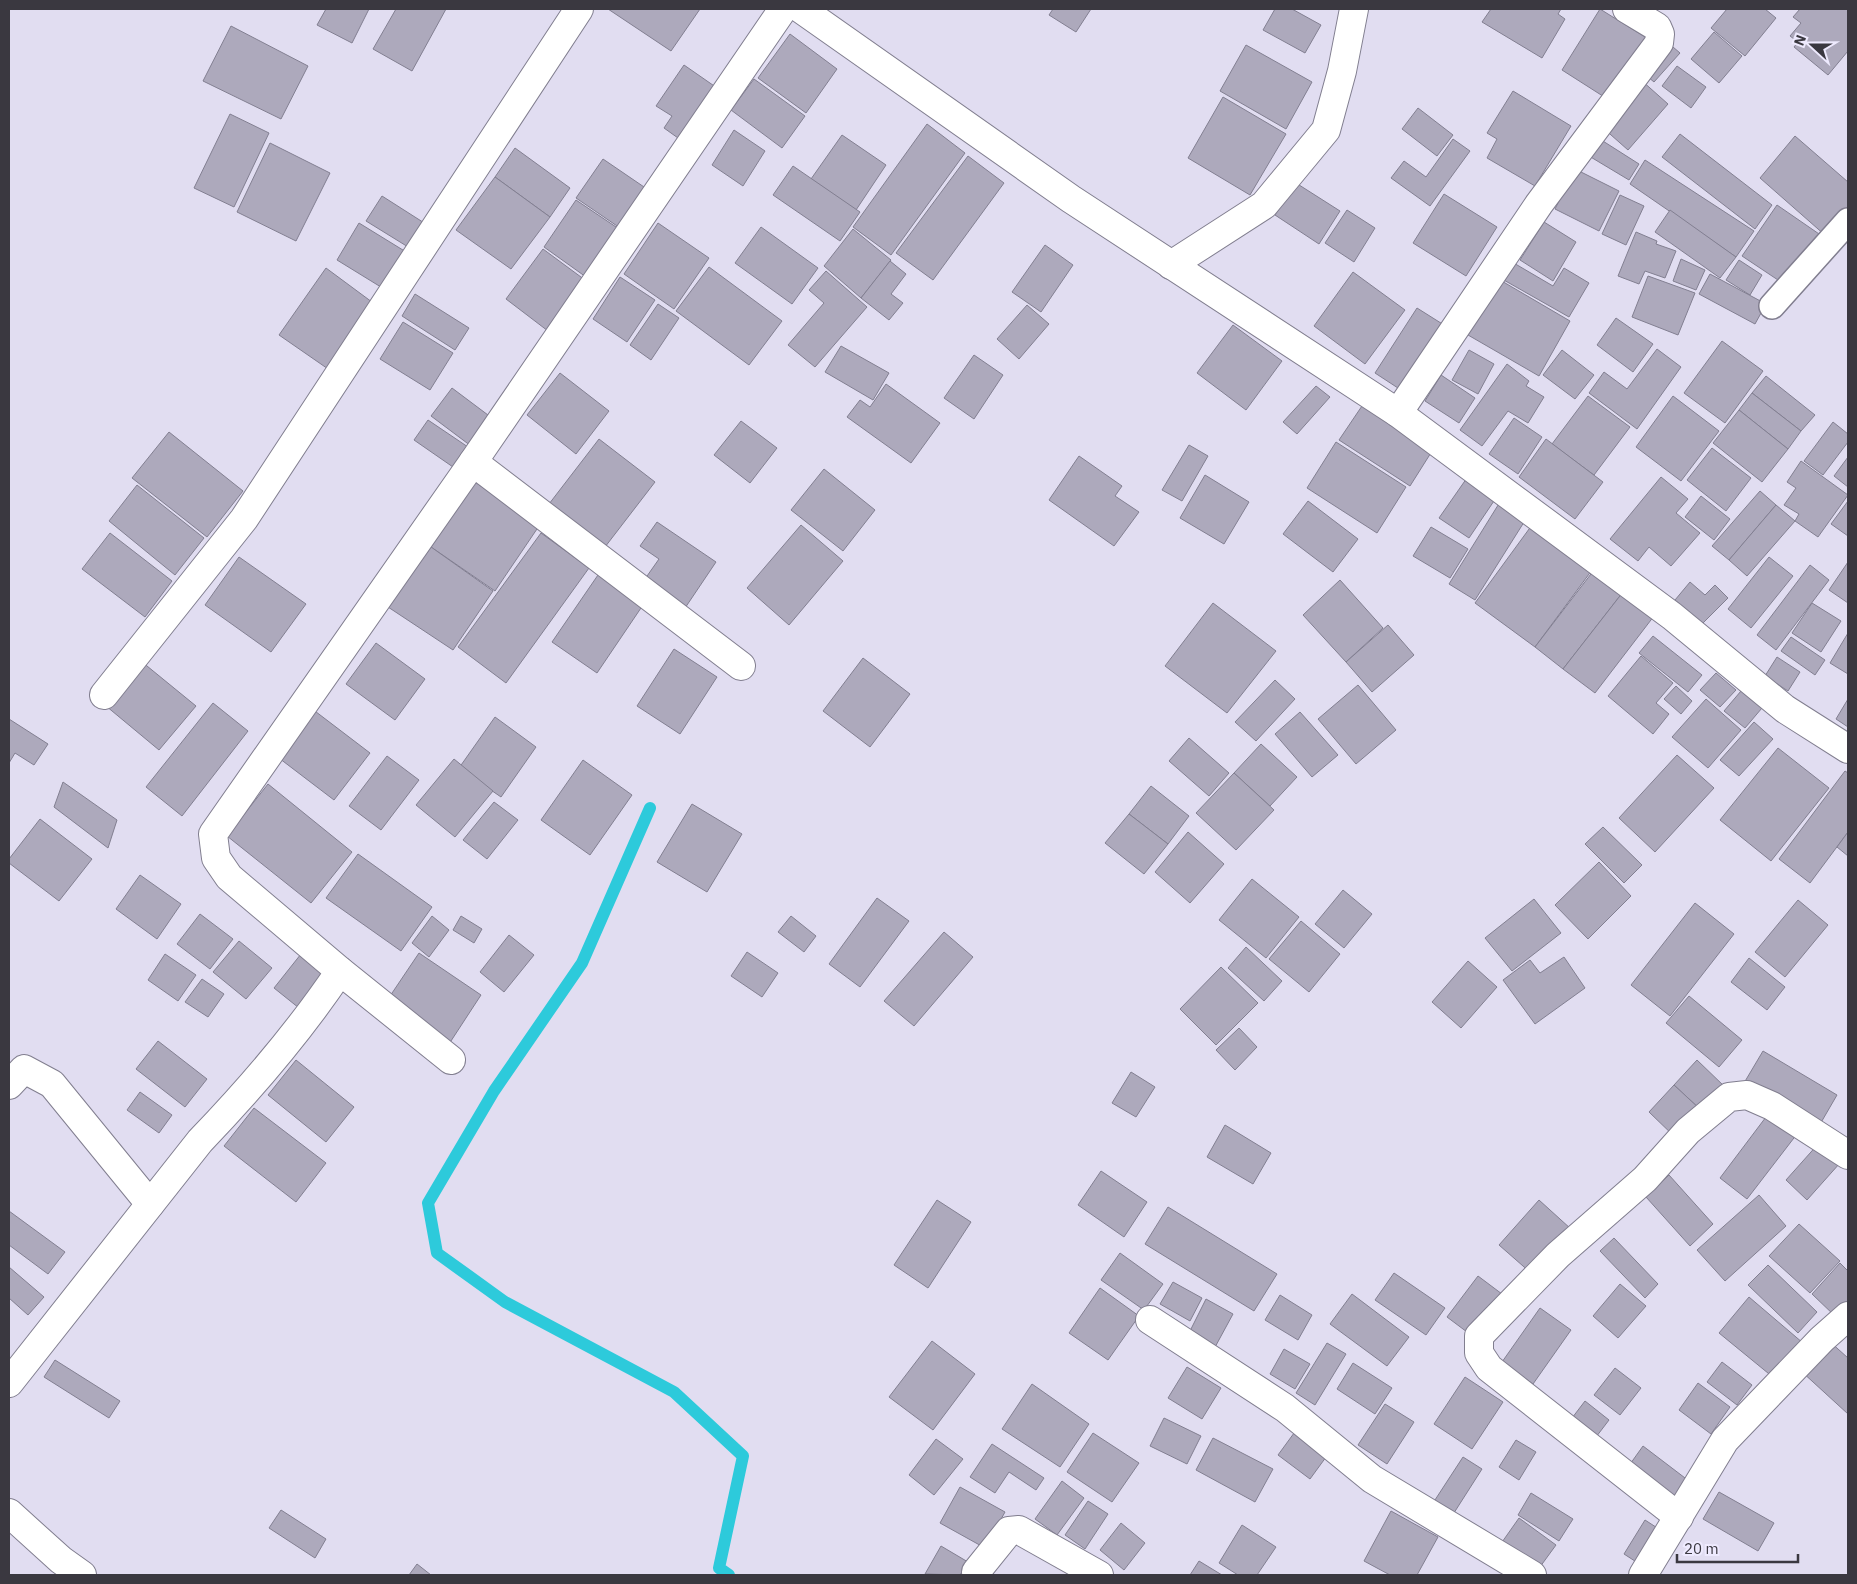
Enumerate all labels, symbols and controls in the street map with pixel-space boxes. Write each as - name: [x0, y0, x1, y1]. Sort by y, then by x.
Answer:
- north arrow: [1787, 20, 1837, 70]
- text: N: [1790, 32, 1810, 48]
- scale bar: [1677, 1532, 1798, 1564]
- text: 20 m: [1684, 1539, 1719, 1558]

